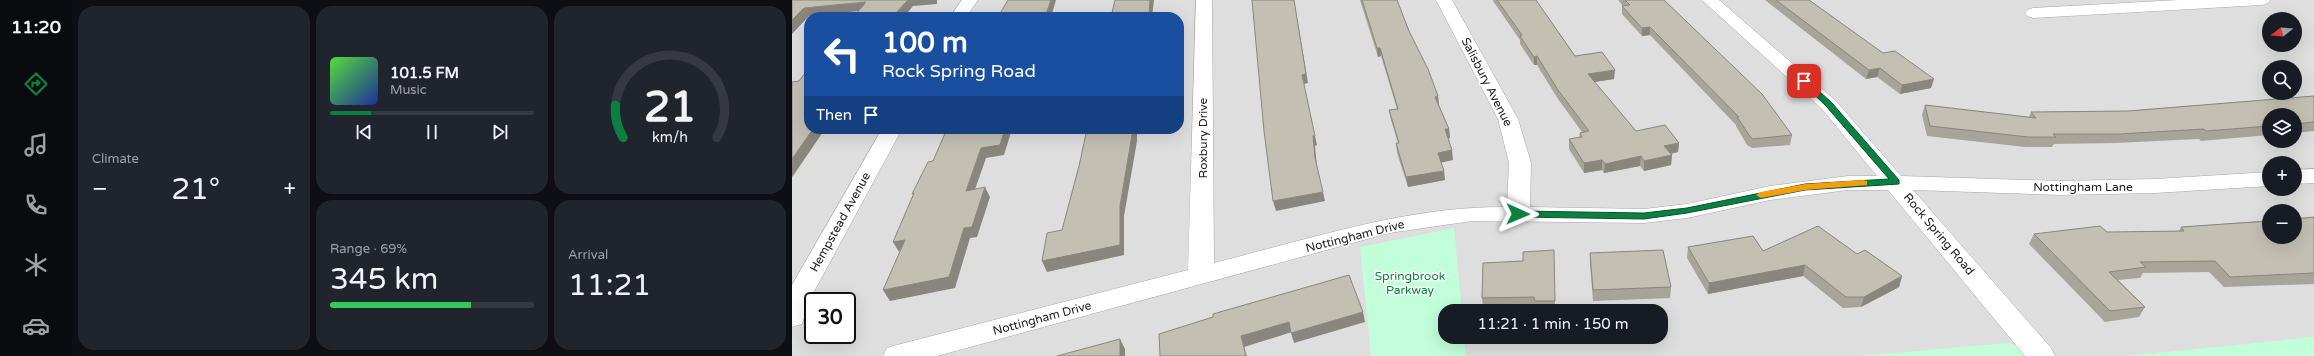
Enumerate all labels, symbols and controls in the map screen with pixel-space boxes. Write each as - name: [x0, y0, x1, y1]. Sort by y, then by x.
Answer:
- north arrow: [2262, 12, 2302, 52]
- map controls: [2262, 12, 2302, 244]
- text: 11:20: [11, 16, 61, 38]
- text: 100 m: [882, 26, 968, 60]
- icon: left: [816, 28, 868, 80]
- street label: Salisbury Avenue: [1459, 35, 1516, 129]
- text: Rock Spring Road: [882, 60, 1036, 82]
- button: search: [2262, 60, 2302, 100]
- text: 101.5 FM: [390, 64, 459, 82]
- pin: [1787, 64, 1821, 98]
- icon: directions: [22, 70, 50, 98]
- icon: arrive: [1793, 70, 1815, 92]
- text: Music: [390, 82, 427, 98]
- text: 21: [644, 83, 696, 133]
- street label: Roxbury Drive: [1196, 97, 1210, 178]
- icon: arrive: [860, 104, 882, 126]
- text: Then: [816, 106, 852, 124]
- button: layers: [2262, 108, 2302, 148]
- icon: previous: [353, 121, 375, 143]
- icon: pause: [421, 121, 443, 143]
- icon: next: [489, 121, 511, 143]
- text: km/h: [652, 128, 688, 145]
- icon: music: [22, 131, 50, 159]
- text: Climate: [92, 151, 139, 167]
- button: +: [2262, 156, 2302, 196]
- street label: Hempstead Avenue: [807, 170, 873, 274]
- text: 21°: [171, 171, 220, 208]
- text: −: [92, 176, 108, 202]
- text: +: [284, 176, 296, 202]
- street label: Nottingham Lane: [2033, 180, 2133, 194]
- street label: Rock Spring Road: [1901, 190, 1977, 278]
- icon: phone: [22, 191, 50, 219]
- position arrow: [1497, 193, 1539, 235]
- button: −: [2262, 204, 2302, 244]
- street label: Nottingham Drive: [1304, 217, 1406, 255]
- text: Range · 69%: [330, 241, 407, 257]
- text: Arrival: [568, 247, 608, 263]
- icon: climate: [22, 251, 50, 279]
- text: 345 km: [330, 261, 438, 298]
- text: 11:21: [568, 267, 651, 304]
- park label: Springbrook Parkway: [1375, 269, 1446, 297]
- speed limit sign: 30: [804, 292, 856, 344]
- street label: Nottingham Drive: [991, 298, 1093, 338]
- icon: car: [22, 312, 50, 340]
- text: 11:21 · 1 min · 150 m: [1478, 315, 1628, 333]

